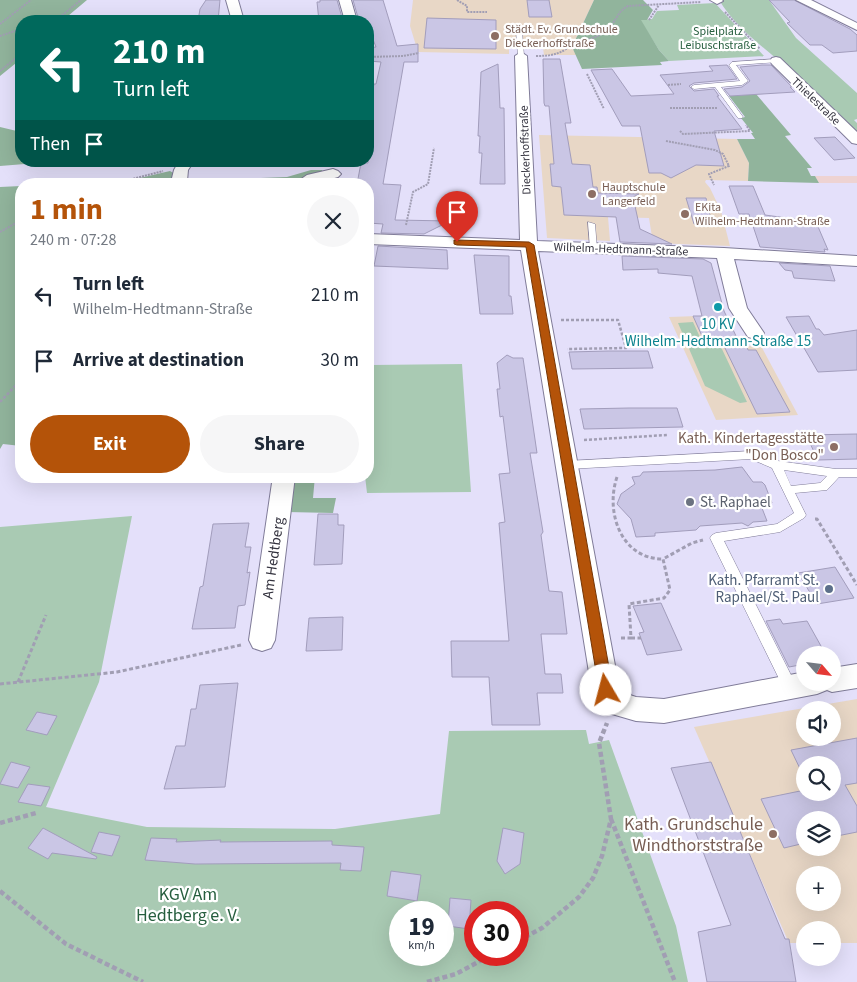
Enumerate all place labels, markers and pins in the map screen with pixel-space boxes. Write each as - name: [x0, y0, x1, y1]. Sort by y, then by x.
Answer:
- place label: Städt. Ev. Grundschule Dieckerhoffstraße: [505, 21, 618, 52]
- marker: Städt. Ev. Grundschule Dieckerhoffstraße: [489, 30, 501, 42]
- place label: Hauptschule Langerfeld: [602, 179, 665, 210]
- marker: Hauptschule Langerfeld: [586, 188, 598, 200]
- pin: [436, 191, 478, 242]
- place label: EKita Wilhelm-Hedtmann-Straße: [695, 199, 830, 230]
- marker: EKita Wilhelm-Hedtmann-Straße: [679, 208, 691, 220]
- marker: 10 KV Wilhelm-Hedtmann-Straße 15: [712, 301, 724, 313]
- place label: 10 KV Wilhelm-Hedtmann-Straße 15: [625, 314, 811, 352]
- place label: Kath. Kindertagesstätte "Don Bosco": [678, 428, 824, 466]
- marker: Kath. Kindertagesstätte "Don Bosco": [828, 441, 840, 453]
- place label: St. Raphael: [700, 492, 771, 513]
- marker: St. Raphael: [684, 496, 696, 508]
- place label: Kath. Pfarramt St. Raphael/St. Paul: [708, 570, 819, 608]
- marker: Kath. Pfarramt St. Raphael/St. Paul: [823, 583, 835, 595]
- place label: Kath. Grundschule Windthorststraße: [624, 812, 763, 858]
- marker: Kath. Grundschule Windthorststraße: [767, 828, 779, 840]

